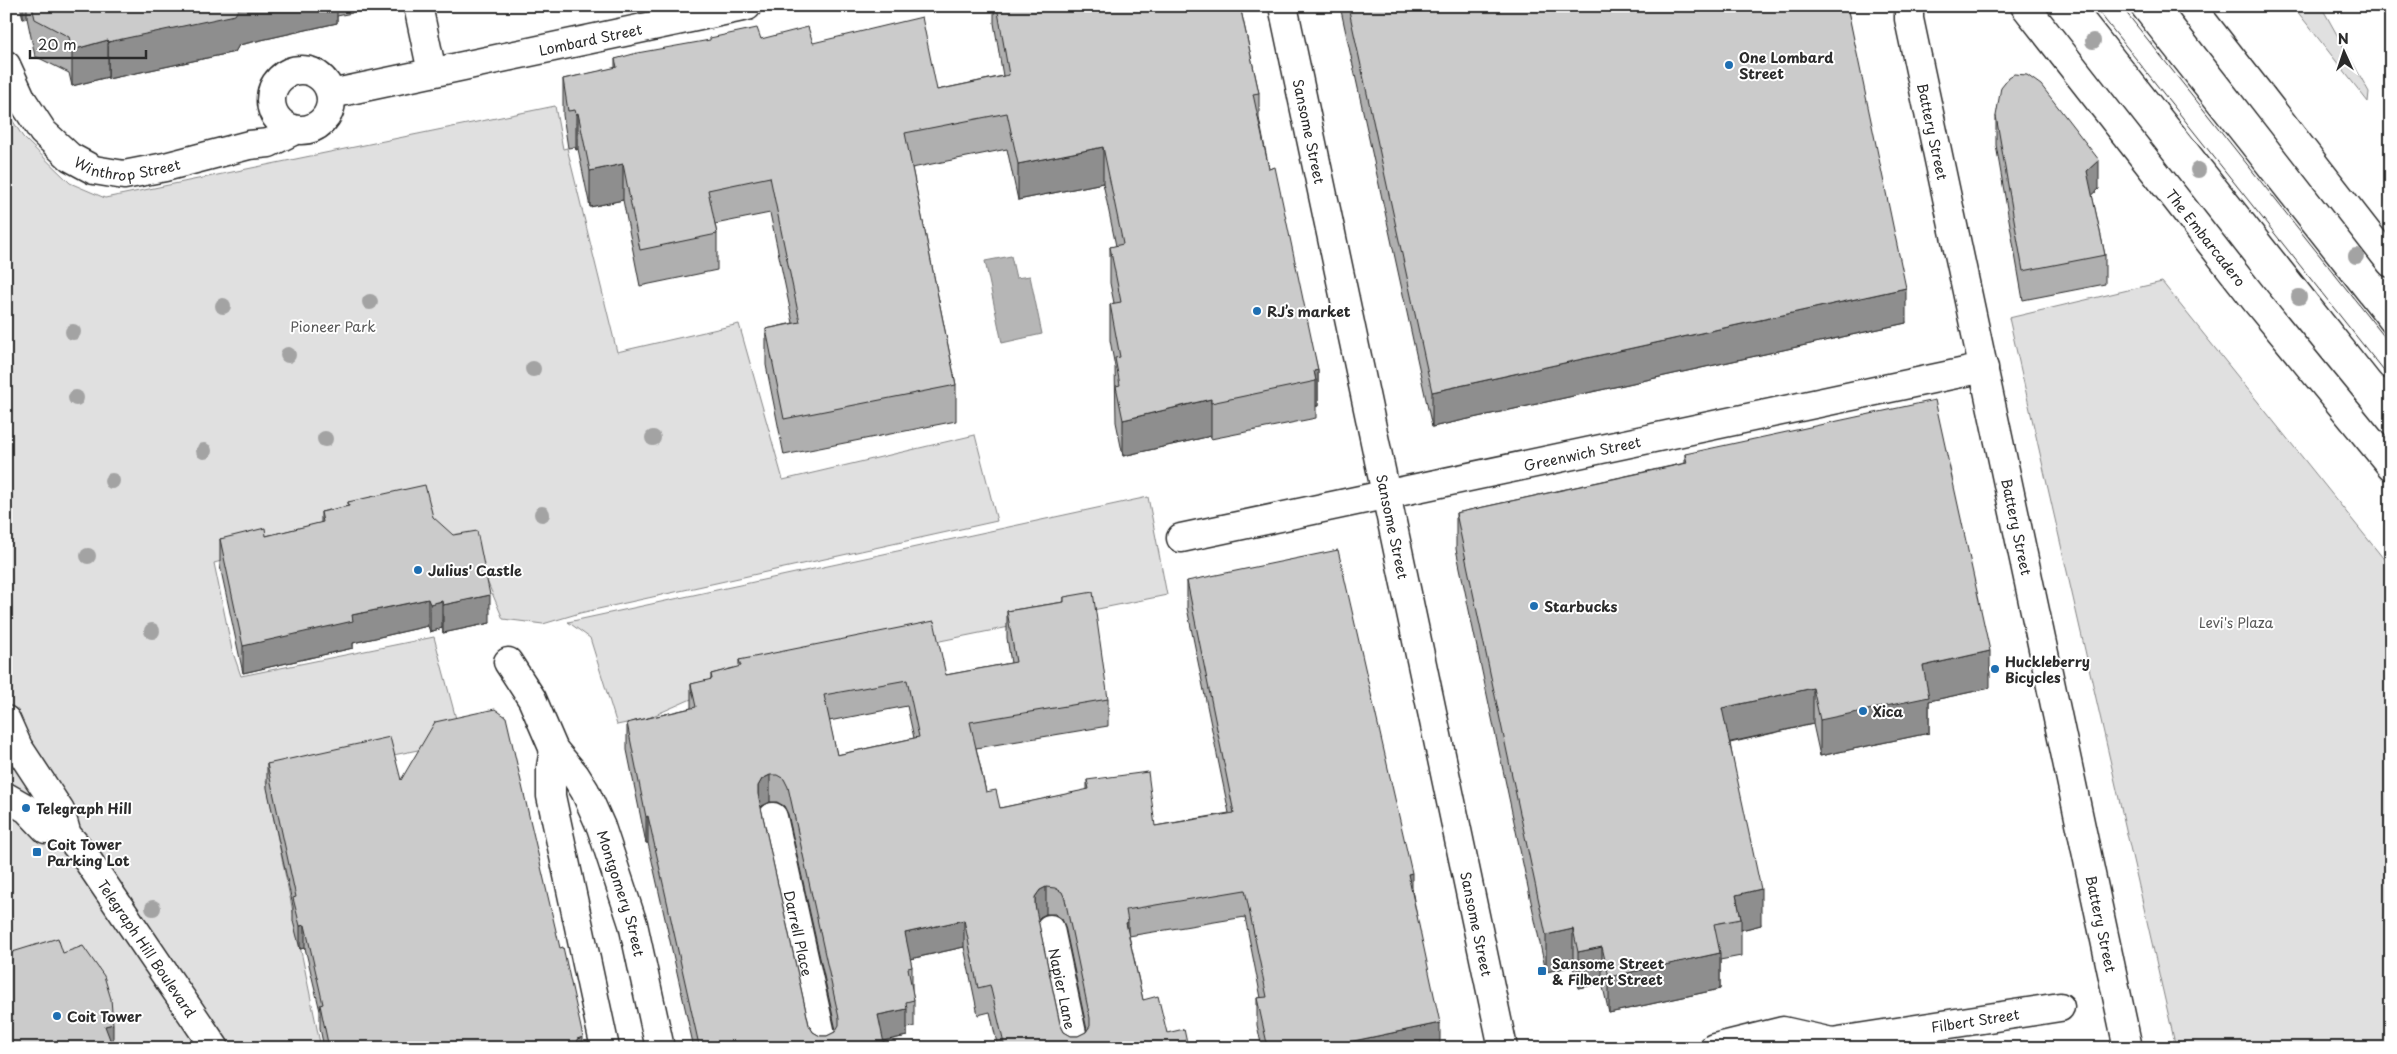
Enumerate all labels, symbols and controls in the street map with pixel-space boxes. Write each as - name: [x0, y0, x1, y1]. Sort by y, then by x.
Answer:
- street label: Lombard Street: [537, 18, 644, 60]
- scale bar: [30, 28, 146, 60]
- north arrow: [2320, 28, 2370, 78]
- text: N: [2337, 28, 2349, 49]
- text: 20 m: [38, 32, 77, 55]
- place label: One Lombard Street: [1739, 47, 1834, 84]
- marker: One Lombard Street: [1723, 59, 1735, 71]
- street label: Sansome Street: [1288, 77, 1331, 186]
- street label: Battery Street: [1912, 81, 1954, 182]
- street label: Winthrop Street: [70, 151, 183, 186]
- street label: The Embarcadero: [2161, 184, 2251, 291]
- place label: RJ’s market: [1267, 301, 1351, 322]
- marker: RJ’s market: [1251, 305, 1263, 317]
- park label: Pioneer Park: [290, 316, 376, 337]
- street label: Greenwich Street: [1522, 430, 1643, 476]
- street label: Sansome Street: [1372, 472, 1414, 581]
- street label: Battery Street: [1997, 476, 2038, 577]
- place label: Julius' Castle: [428, 560, 522, 581]
- marker: Julius' Castle: [412, 564, 424, 576]
- place label: Starbucks: [1544, 596, 1618, 617]
- marker: Starbucks: [1528, 600, 1540, 612]
- park label: Levi's Plaza: [2199, 612, 2274, 633]
- place label: Huckleberry Bicycles: [2005, 651, 2090, 688]
- marker: Huckleberry Bicycles: [1989, 663, 2001, 675]
- place label: Xica: [1873, 701, 1903, 722]
- marker: Xica: [1857, 705, 1869, 717]
- place label: Telegraph Hill: [36, 798, 131, 819]
- marker: Telegraph Hill: [20, 802, 32, 814]
- street label: Montgomery Street: [592, 827, 650, 959]
- place label: Coit Tower Parking Lot: [47, 834, 130, 871]
- marker: Coit Tower Parking Lot: [31, 846, 43, 858]
- street label: Sansome Street: [1456, 870, 1498, 978]
- street label: Battery Street: [2081, 873, 2122, 974]
- street label: Telegraph Hill Boulevard: [93, 875, 202, 1021]
- street label: Darrell Place: [779, 888, 818, 978]
- street label: Napier Lane: [1044, 946, 1081, 1031]
- place label: Sansome Street & Filbert Street: [1552, 953, 1664, 990]
- marker: Sansome Street & Filbert Street: [1536, 965, 1548, 977]
- street label: Filbert Street: [1929, 1003, 2021, 1037]
- place label: Coit Tower: [67, 1006, 143, 1027]
- marker: Coit Tower: [51, 1010, 63, 1022]

